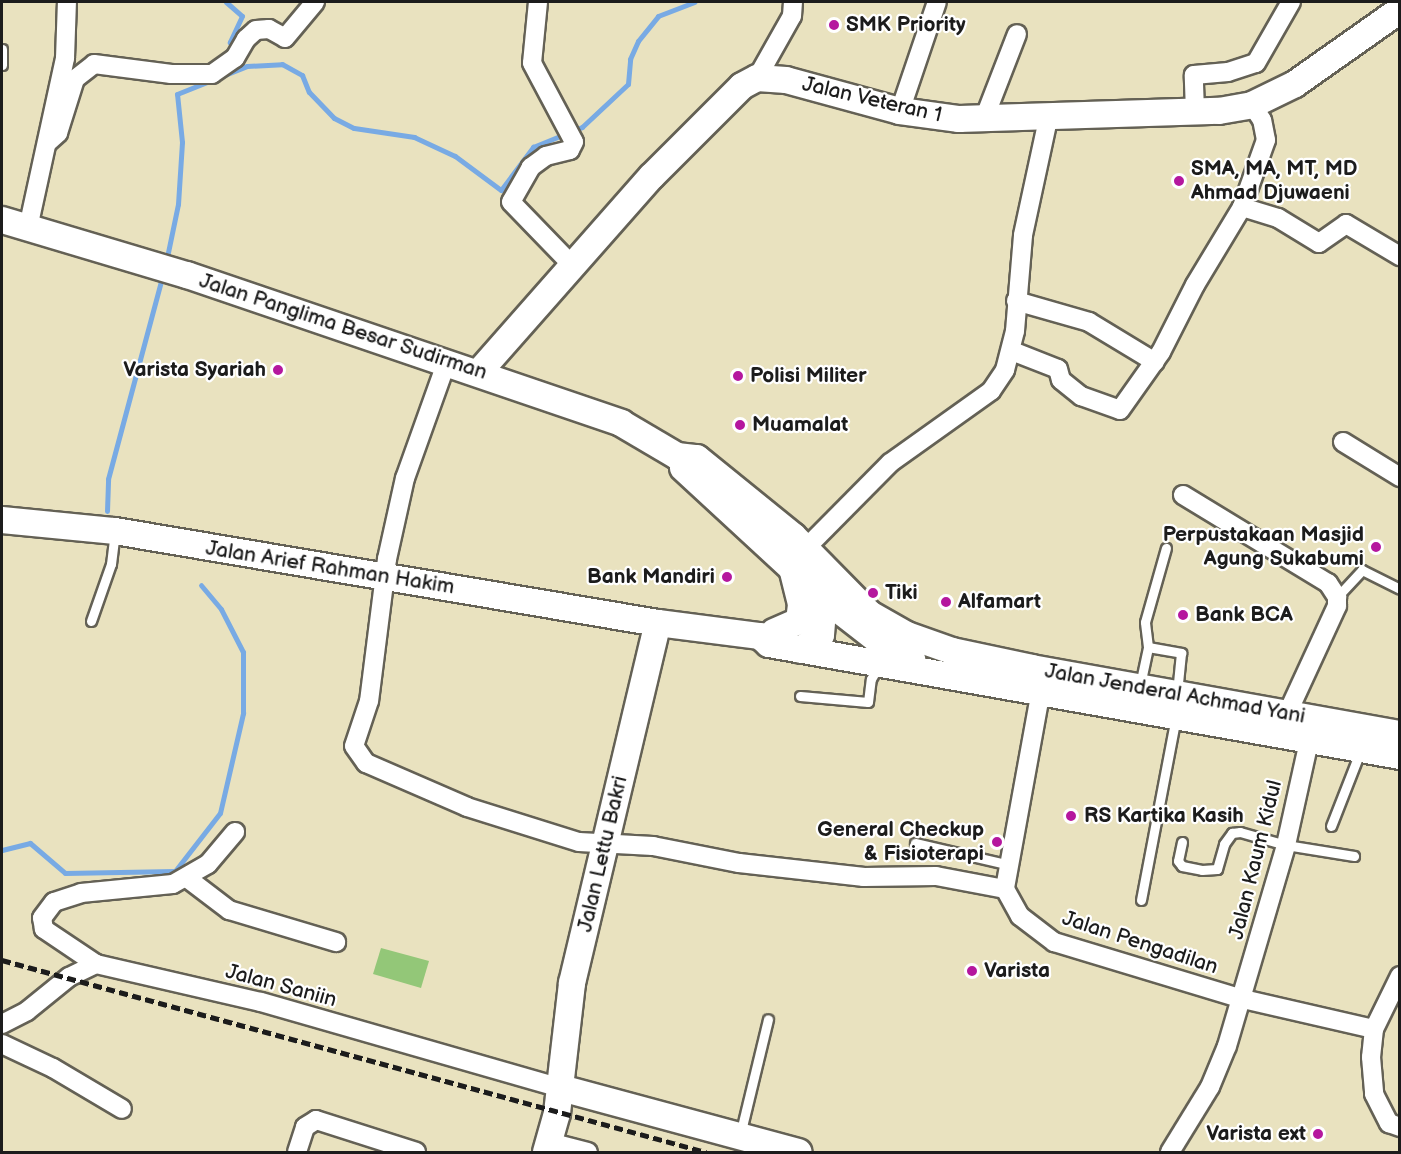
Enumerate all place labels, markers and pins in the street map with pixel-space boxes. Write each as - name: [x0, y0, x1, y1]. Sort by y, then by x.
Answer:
- place label: SMK Priority: [846, 12, 966, 38]
- marker: SMK Priority: [827, 18, 841, 32]
- place label: SMA, MA, MT, MD Ahmad Djuwaeni: [1191, 156, 1357, 206]
- marker: SMA, MA, MT, MD Ahmad Djuwaeni: [1172, 174, 1186, 188]
- place label: Varista Syariah: [123, 357, 266, 383]
- marker: Varista Syariah: [271, 363, 285, 377]
- place label: Polisi Militer: [750, 363, 867, 389]
- marker: Polisi Militer: [731, 369, 745, 383]
- place label: Muamalat: [752, 412, 848, 438]
- marker: Muamalat: [733, 418, 747, 432]
- place label: Perpustakaan Masjid Agung Sukabumi: [1163, 522, 1364, 572]
- marker: Perpustakaan Masjid Agung Sukabumi: [1369, 540, 1383, 554]
- place label: Bank Mandiri: [587, 564, 715, 590]
- marker: Bank Mandiri: [720, 570, 734, 584]
- place label: Tiki: [885, 580, 918, 606]
- marker: Tiki: [866, 586, 880, 600]
- place label: Alfamart: [958, 589, 1041, 615]
- marker: Alfamart: [939, 595, 953, 609]
- place label: Bank BCA: [1195, 602, 1293, 628]
- marker: Bank BCA: [1176, 608, 1190, 622]
- place label: RS Kartika Kasih: [1084, 803, 1244, 829]
- marker: RS Kartika Kasih: [1062, 807, 1080, 825]
- place label: General Checkup & Fisioterapi: [817, 817, 984, 867]
- marker: General Checkup & Fisioterapi: [988, 833, 1006, 851]
- place label: Varista: [984, 958, 1050, 984]
- marker: Varista: [965, 964, 979, 978]
- place label: Varista ext: [1206, 1121, 1306, 1147]
- marker: Varista ext: [1311, 1127, 1325, 1141]

